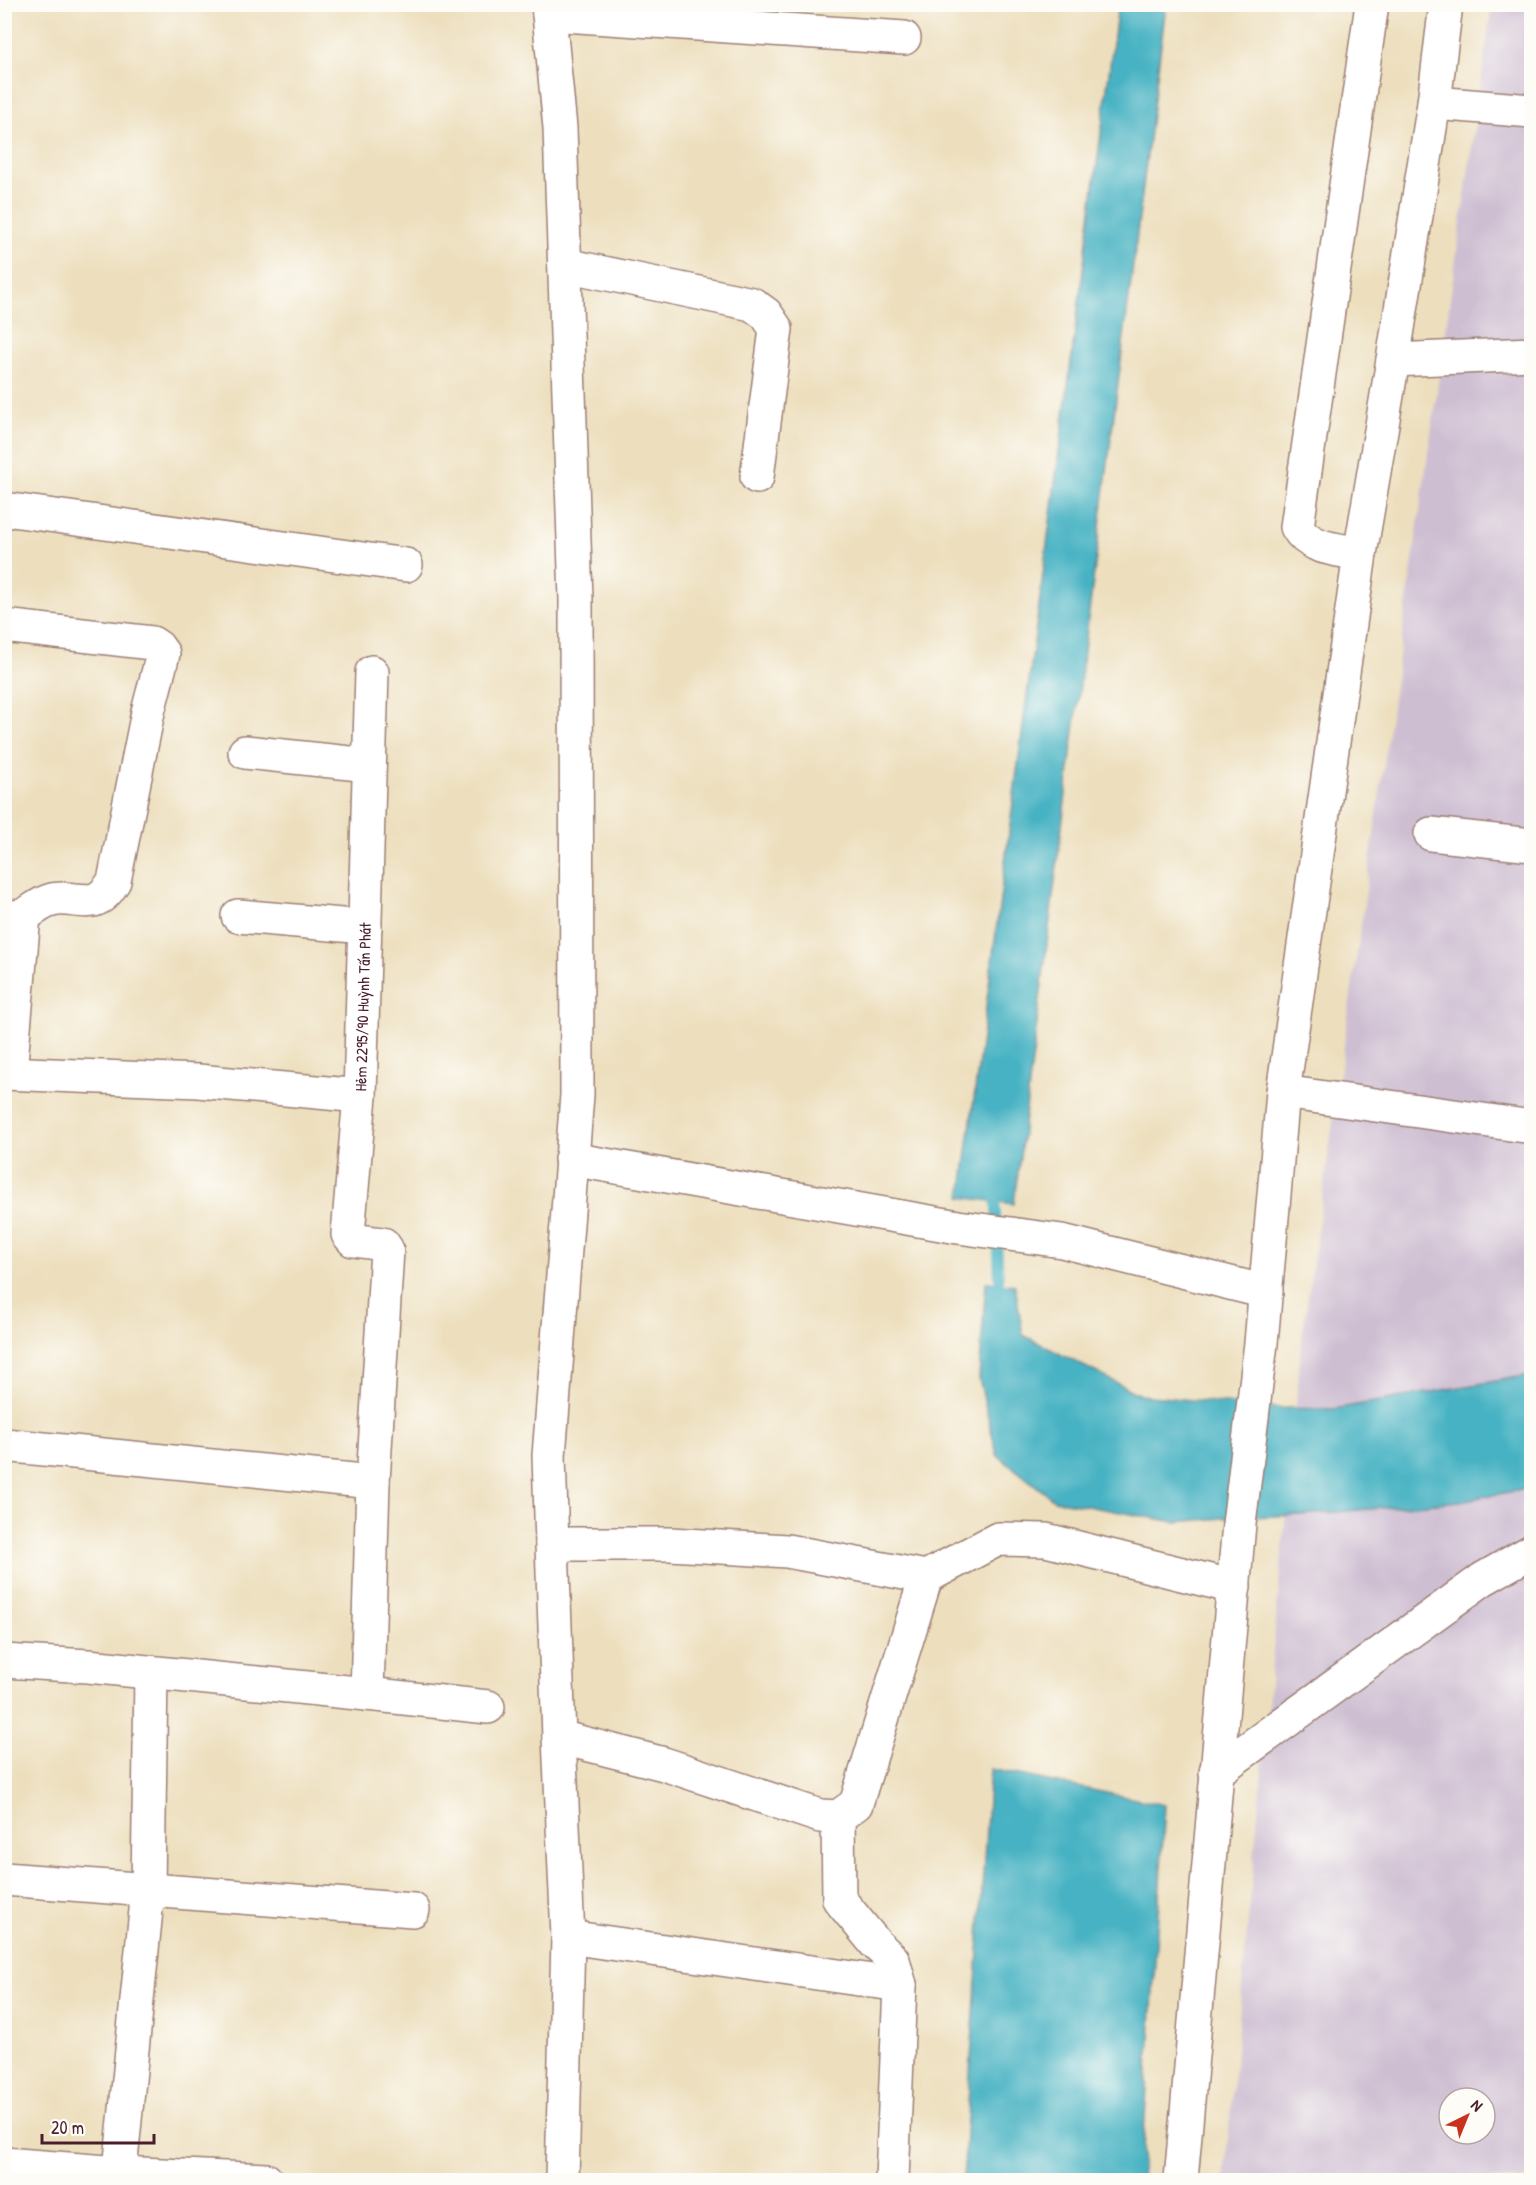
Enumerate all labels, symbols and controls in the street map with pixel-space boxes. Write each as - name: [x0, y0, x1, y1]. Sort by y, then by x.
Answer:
- street label: Hẻm 2295/90 Huỳnh Tấn Phát: [349, 922, 376, 1092]
- north arrow: [1437, 2086, 1497, 2146]
- text: N: [1467, 2094, 1488, 2116]
- scale bar: [42, 2107, 154, 2145]
- text: 20 m: [51, 2115, 84, 2140]

